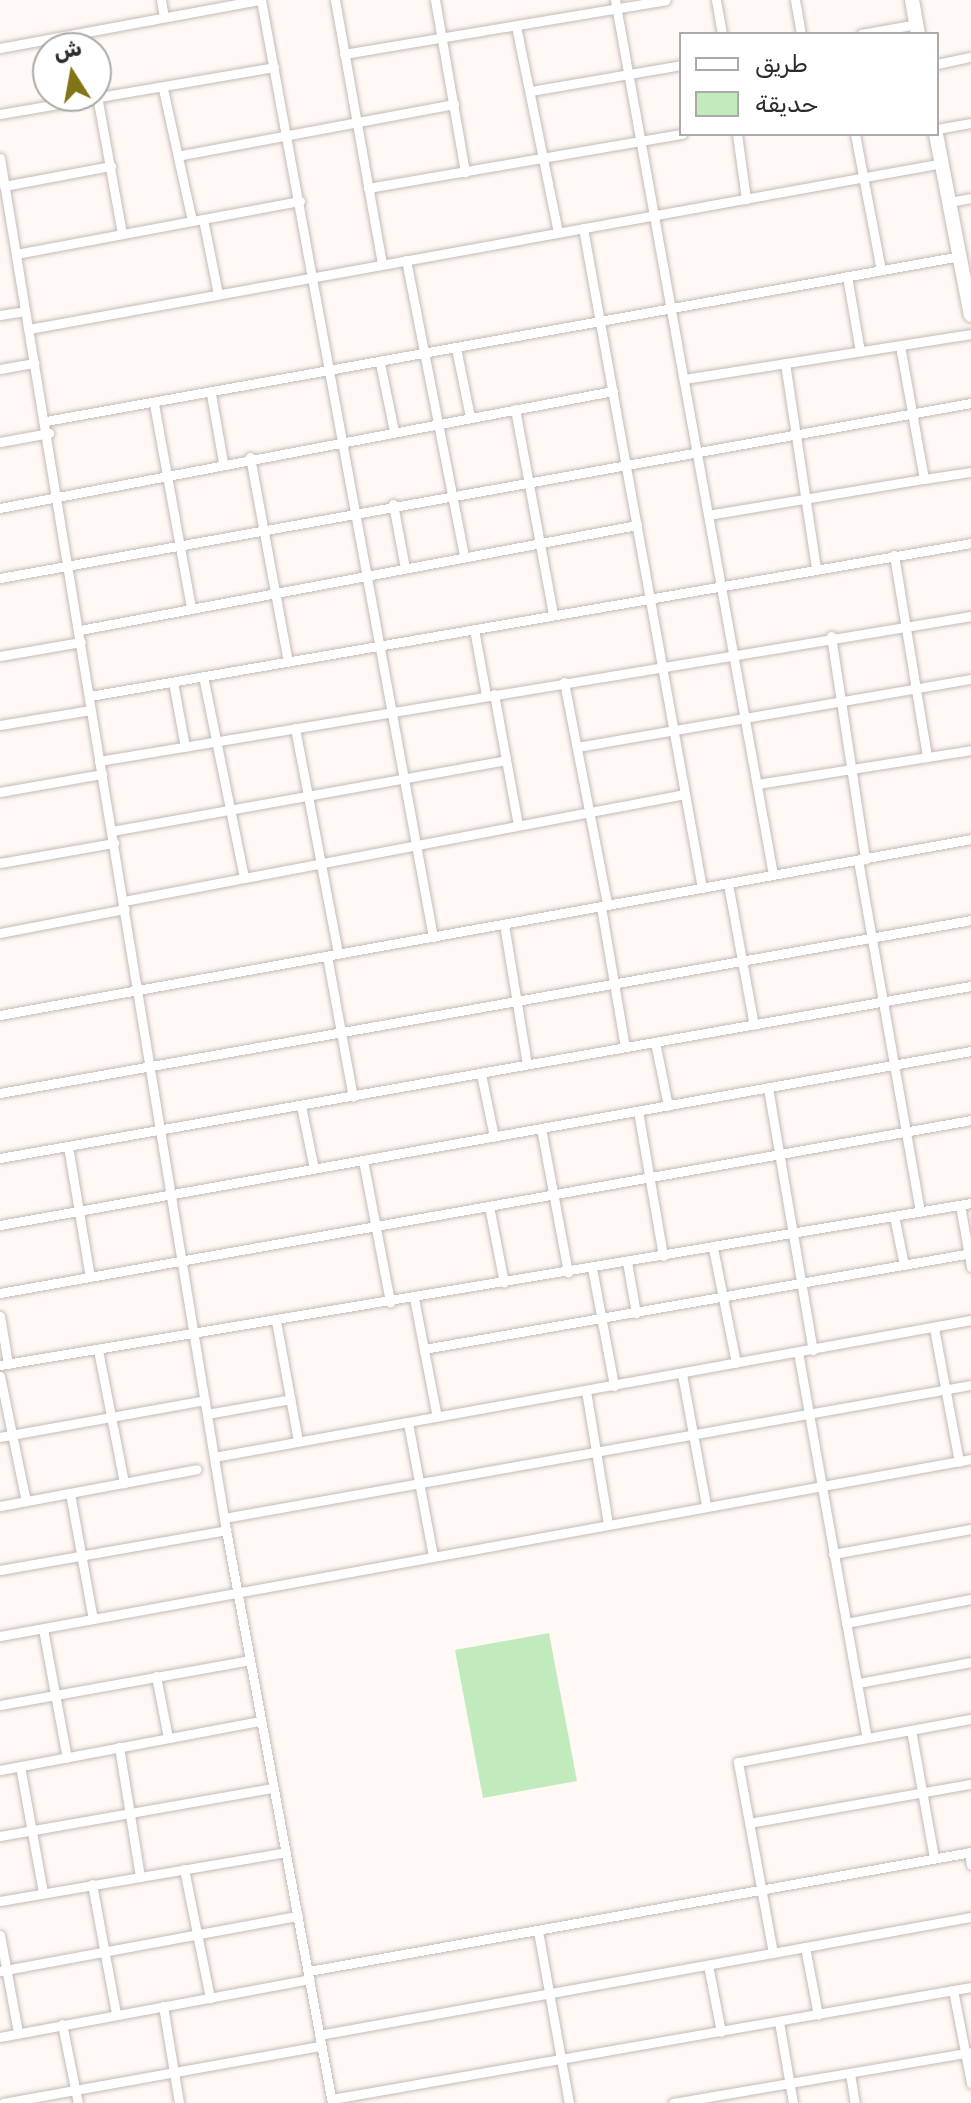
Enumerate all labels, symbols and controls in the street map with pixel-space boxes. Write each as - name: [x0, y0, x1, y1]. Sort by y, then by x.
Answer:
- north arrow: [32, 32, 112, 112]
- legend: [679, 32, 939, 136]
- text: ش: [51, 34, 84, 66]
- text: طريق: [755, 50, 808, 78]
- text: حديقة: [755, 90, 818, 118]

